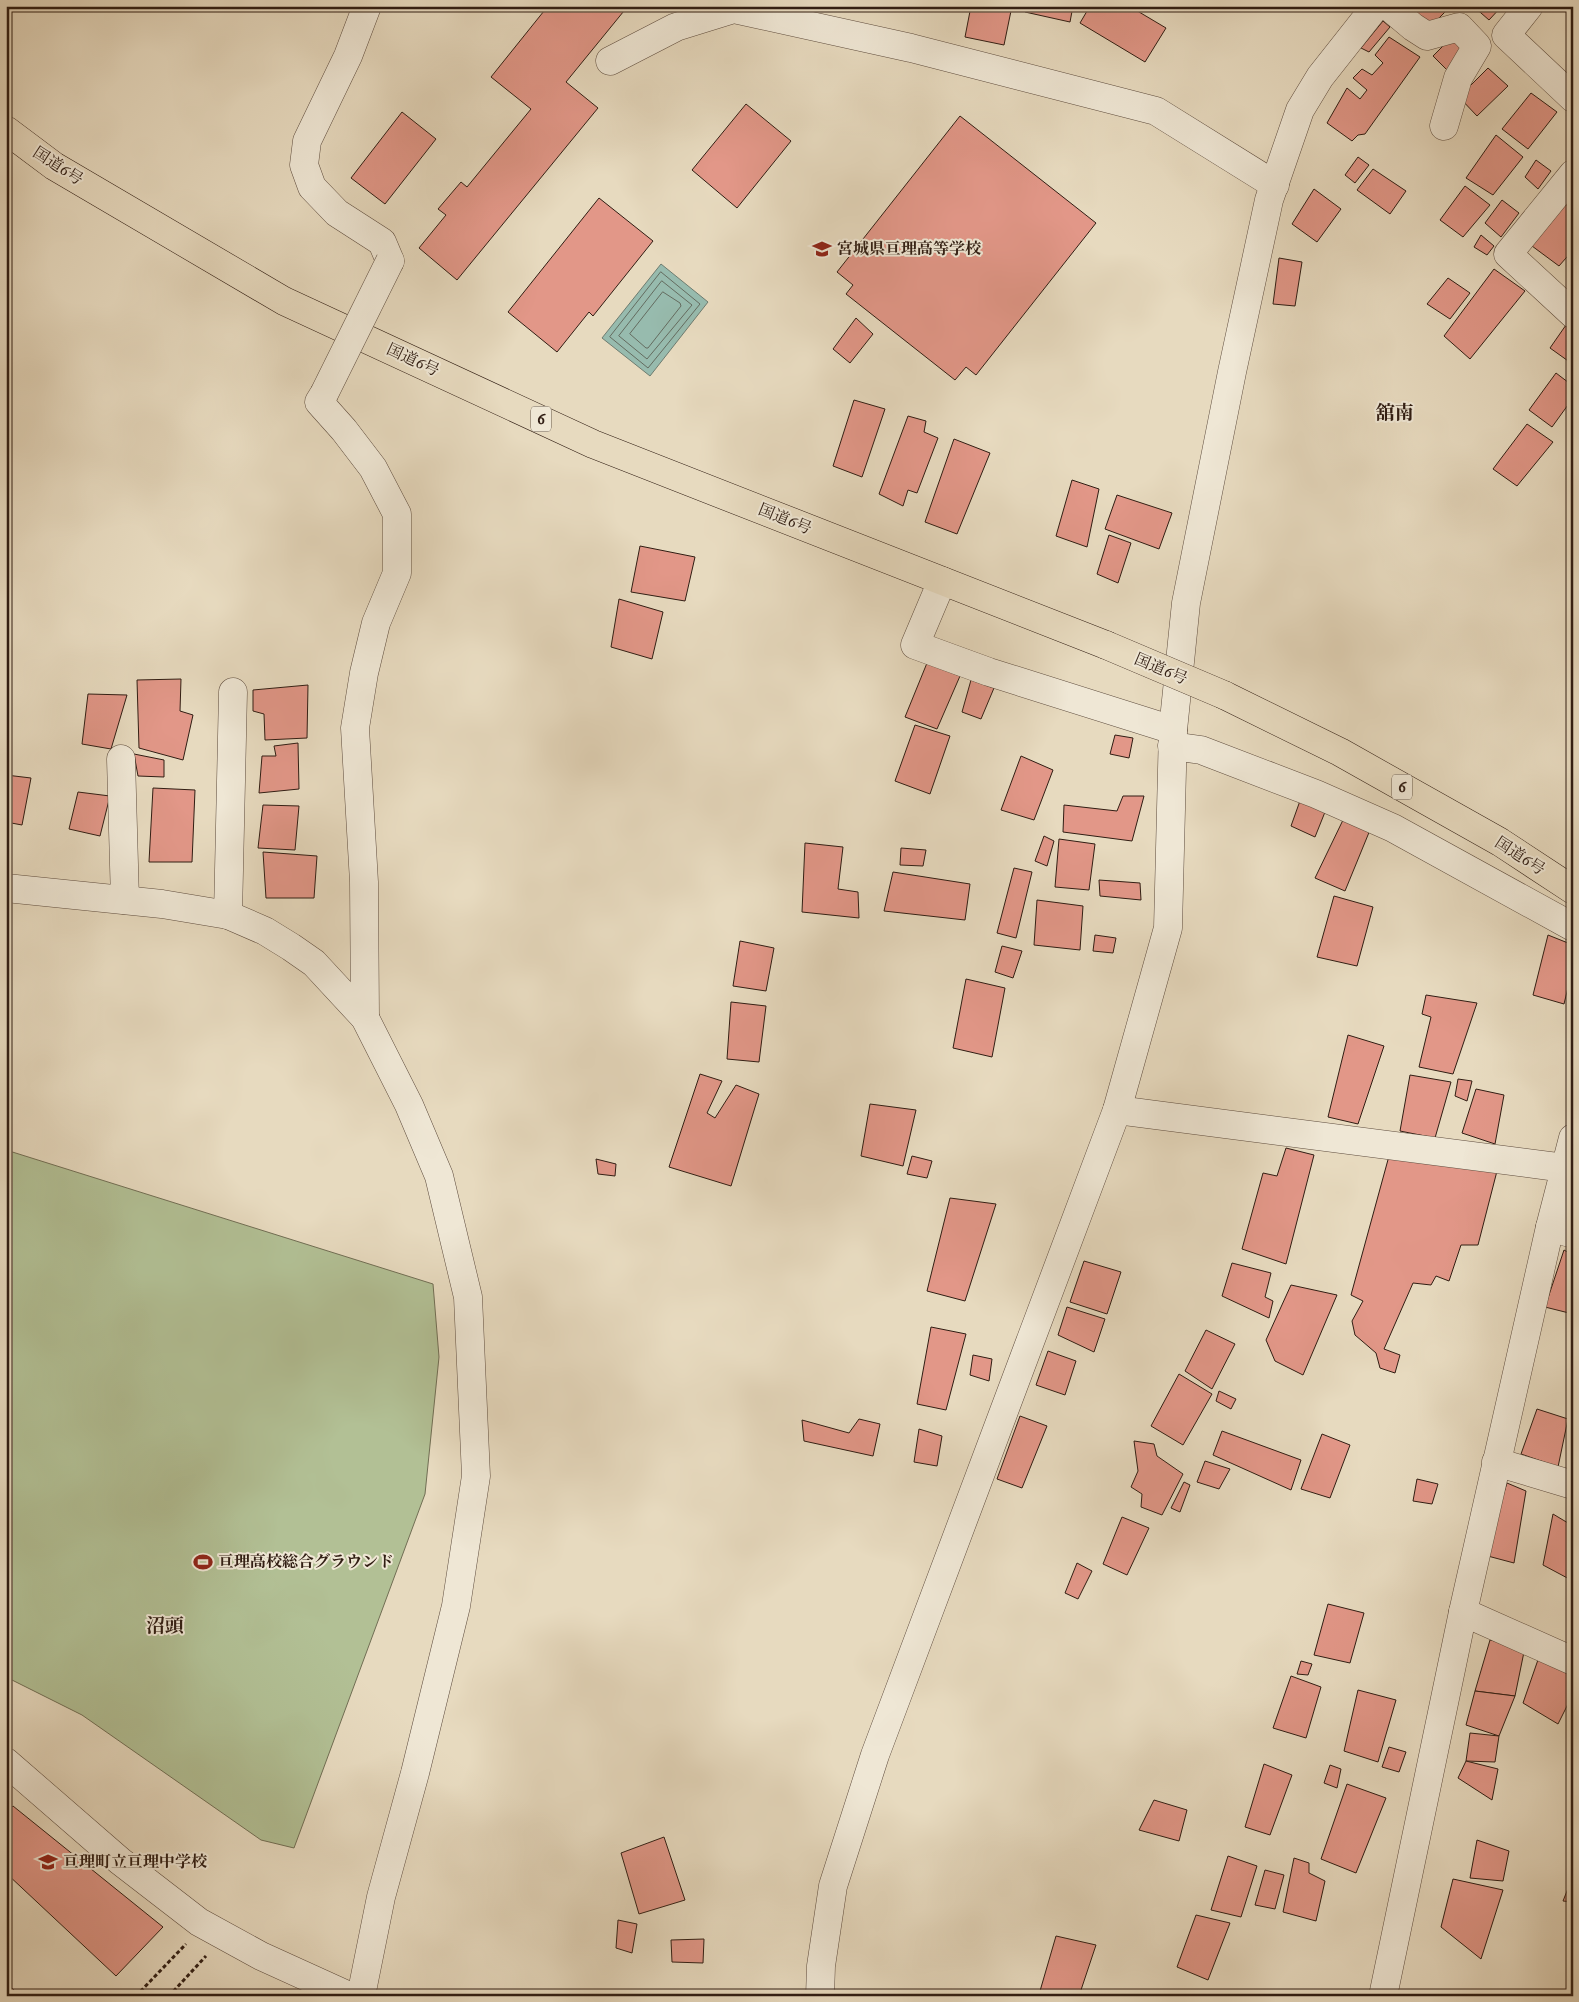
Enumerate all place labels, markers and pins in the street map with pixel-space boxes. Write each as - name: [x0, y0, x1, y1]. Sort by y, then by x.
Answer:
- school or university icon: 宮城県亘理高等学校: [811, 238, 833, 260]
- place label: 宮城県亘理高等学校: [837, 239, 982, 259]
- sports icon: 亘理高校総合グラウンド: [192, 1551, 214, 1573]
- place label: 亘理高校総合グラウンド: [218, 1552, 394, 1572]
- school or university icon: 亘理町立亘理中学校: [37, 1851, 59, 1873]
- place label: 亘理町立亘理中学校: [63, 1852, 208, 1872]

